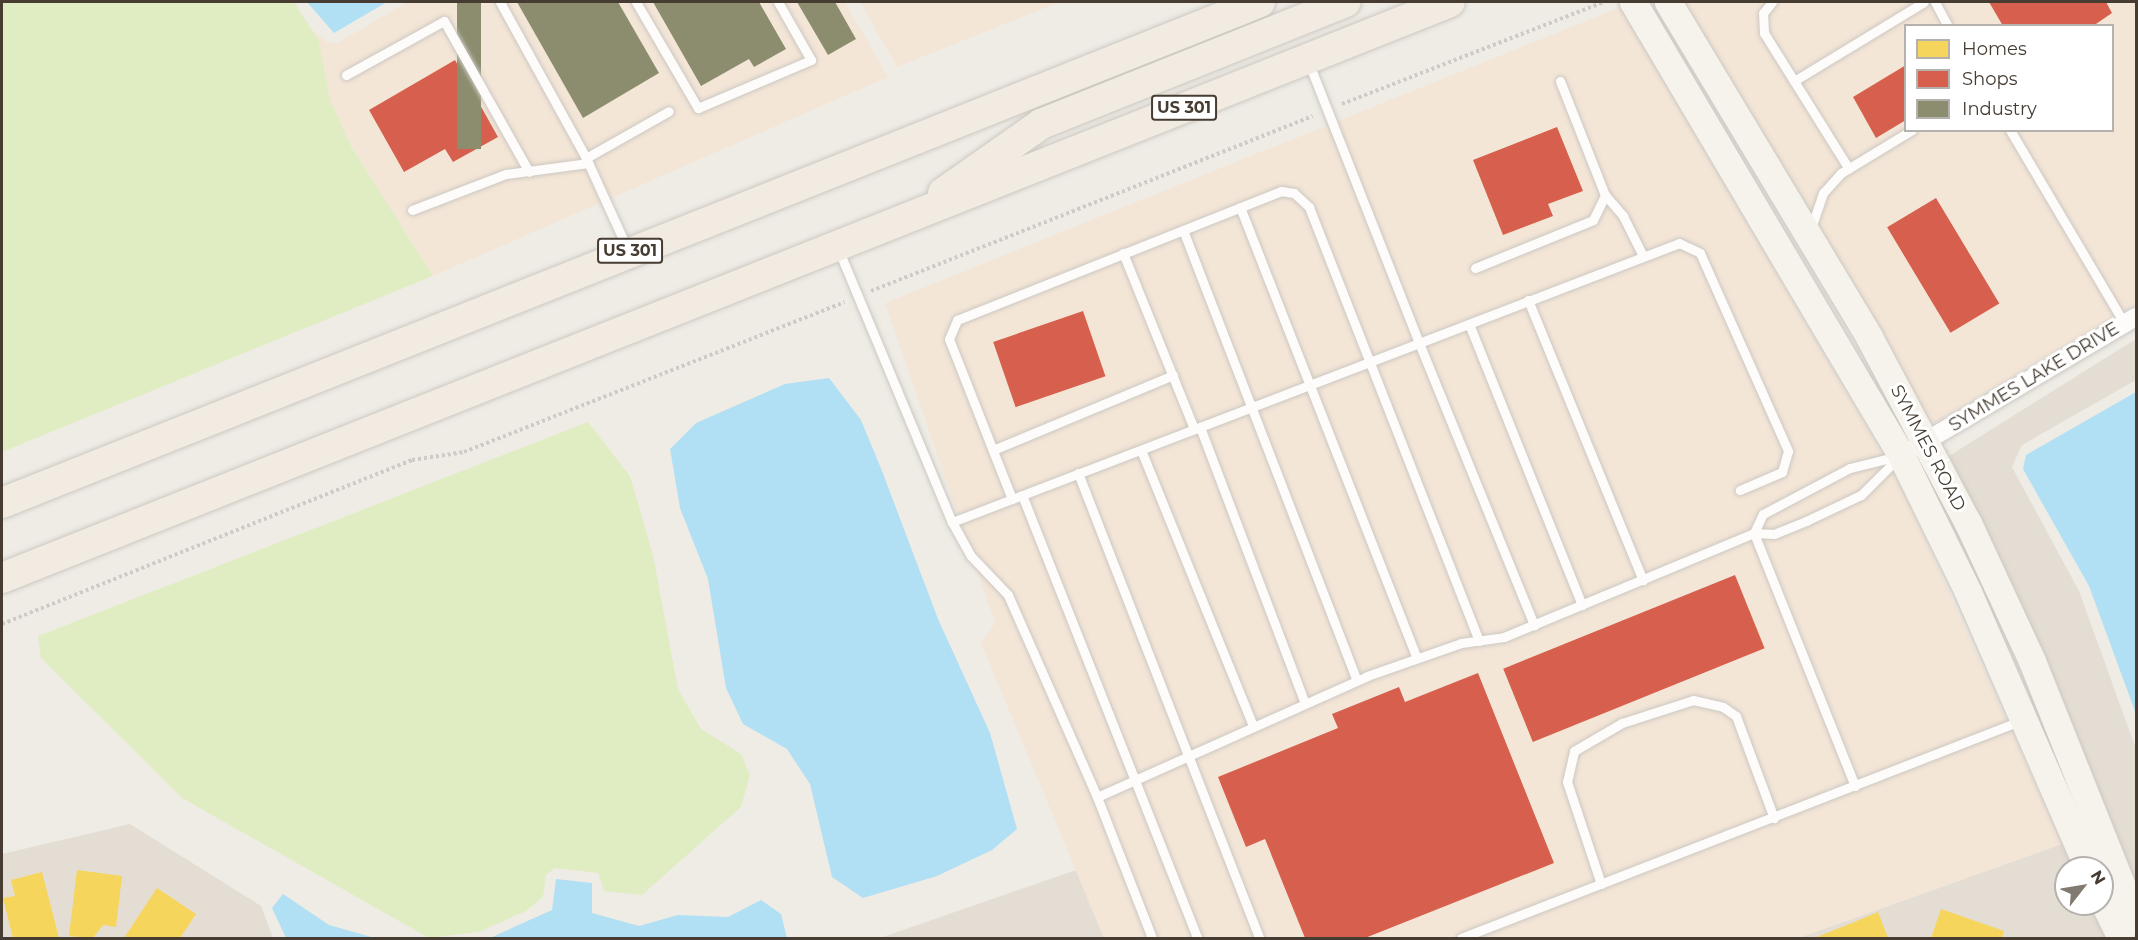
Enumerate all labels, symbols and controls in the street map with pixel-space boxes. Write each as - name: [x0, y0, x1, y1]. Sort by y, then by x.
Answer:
- legend: [1904, 24, 2114, 132]
- text: Homes: [1962, 38, 2027, 60]
- text: Shops: [1962, 68, 2018, 90]
- road number: US 301: [1151, 95, 1217, 121]
- text: Industry: [1962, 98, 2037, 120]
- road number: US 301: [597, 238, 663, 264]
- street label: SYMMES LAKE DRIVE: [1945, 318, 2123, 436]
- street label: SYMMES ROAD: [1886, 381, 1970, 515]
- north arrow: [2054, 856, 2114, 916]
- text: N: [2087, 867, 2110, 888]

